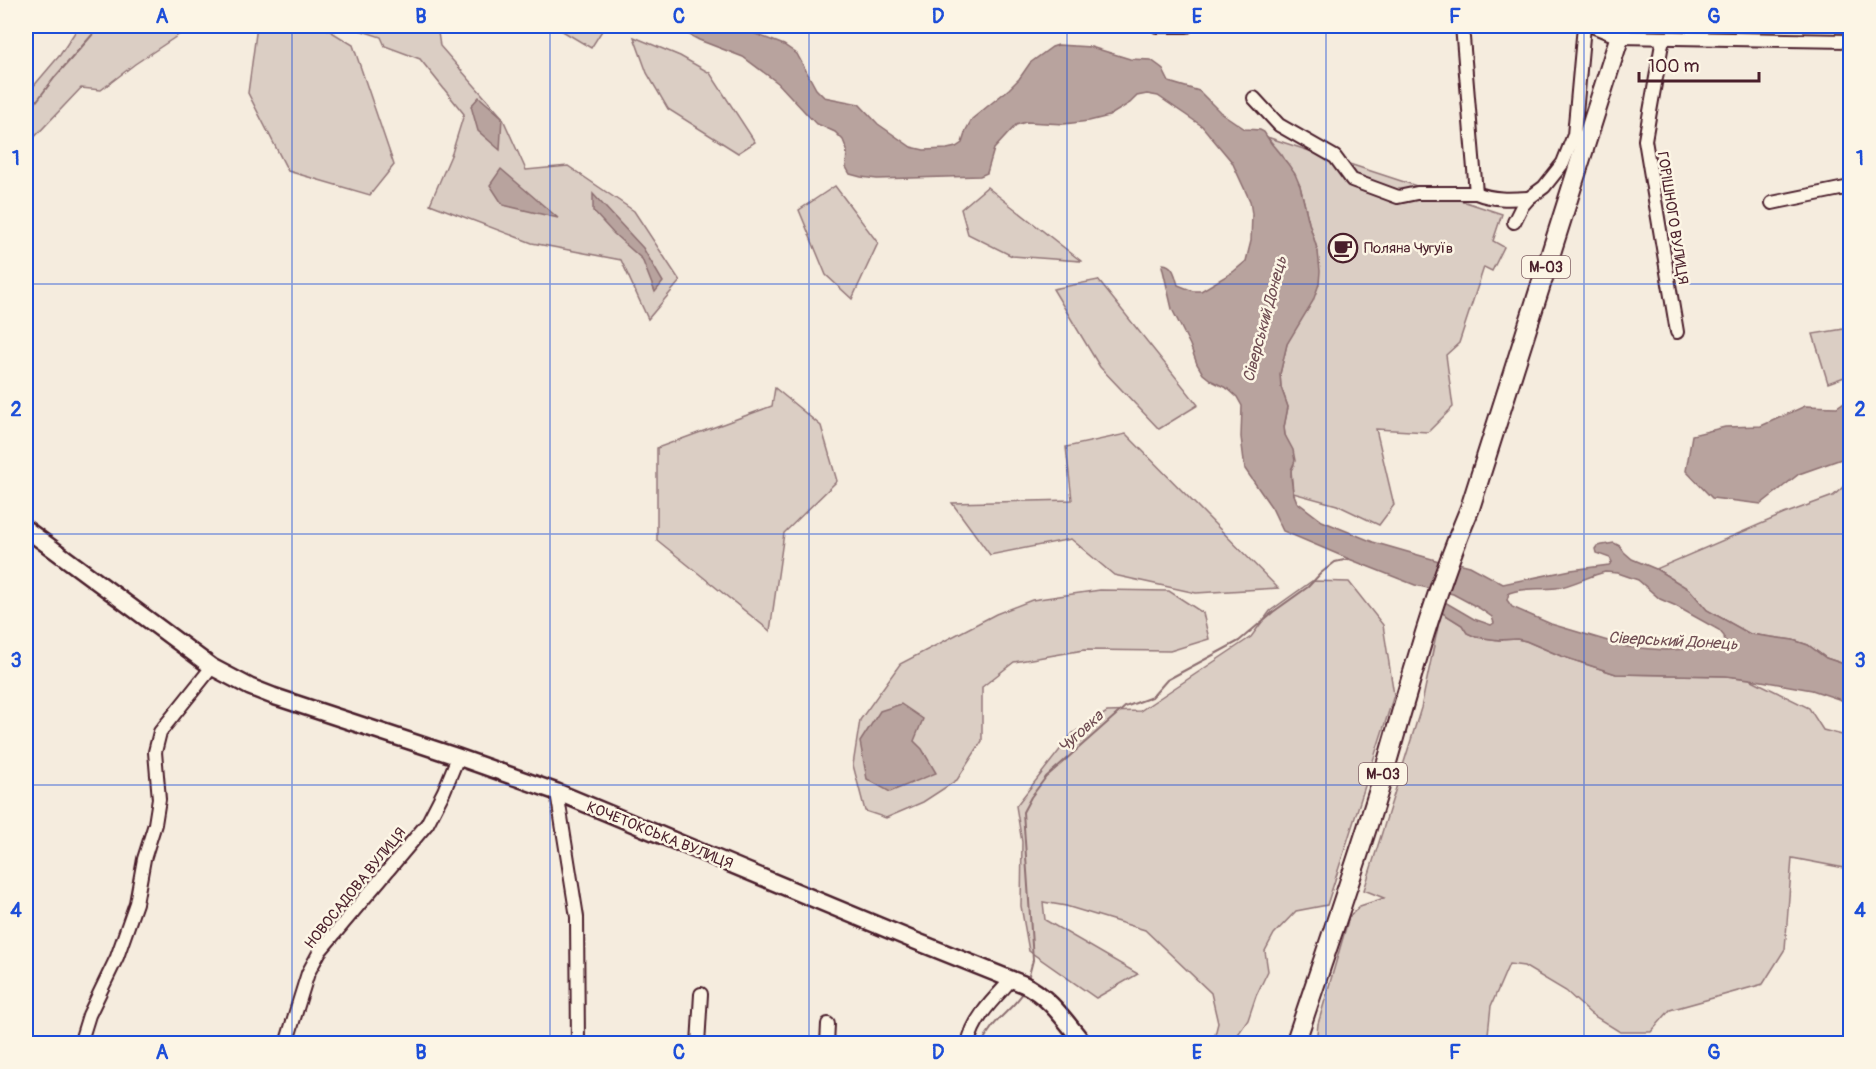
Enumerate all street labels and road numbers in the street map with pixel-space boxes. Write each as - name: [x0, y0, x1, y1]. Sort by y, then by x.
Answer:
- street label: ГОРІШНОГО ВУЛИЦЯ: [1653, 150, 1692, 286]
- road number: М-03: [1522, 256, 1570, 278]
- road number: М-03: [1359, 763, 1407, 785]
- street label: КОЧЕТОКСЬКА ВУЛИЦЯ: [584, 797, 736, 874]
- street label: НОВОСАДОВА ВУЛИЦЯ: [301, 824, 410, 953]

